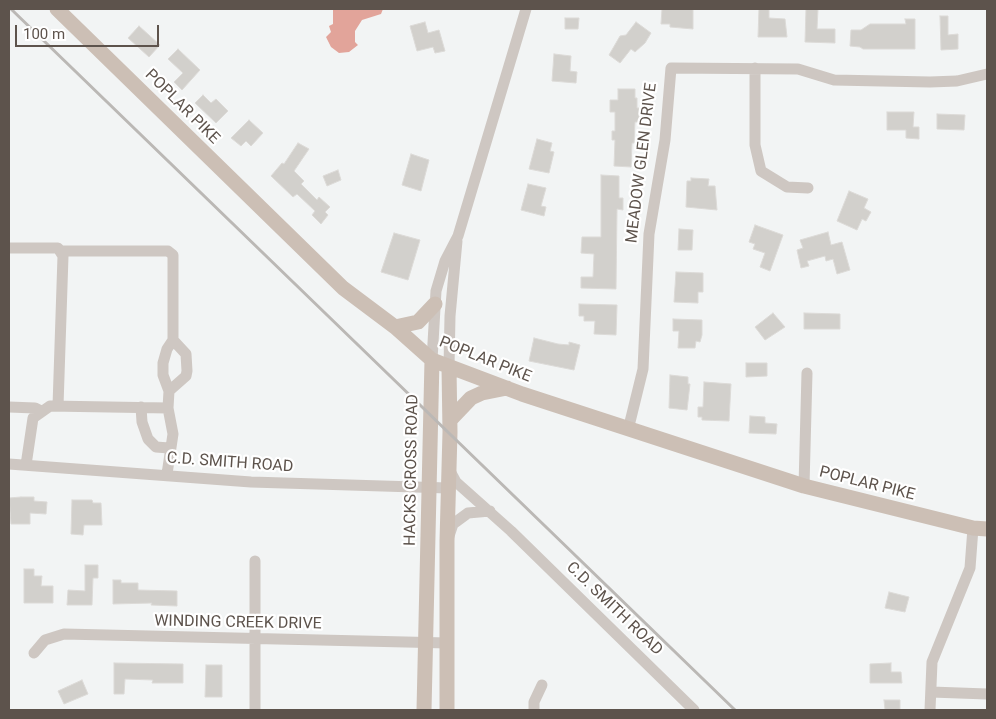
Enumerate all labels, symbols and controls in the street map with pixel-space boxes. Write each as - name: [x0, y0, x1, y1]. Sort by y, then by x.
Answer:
- scale bar: [18, 15, 161, 47]
- text: 100 m: [23, 25, 65, 43]
- street label: POPLAR PIKE: [141, 66, 223, 148]
- street label: MEADOW GLEN DRIVE: [623, 82, 661, 244]
- street label: POPLAR PIKE: [436, 333, 534, 387]
- street label: HACKS CROSS ROAD: [401, 394, 423, 546]
- street label: C.D. SMITH ROAD: [166, 449, 294, 477]
- street label: POPLAR PIKE: [817, 463, 917, 505]
- street label: C.D. SMITH ROAD: [562, 558, 666, 660]
- street label: WINDING CREEK DRIVE: [154, 612, 322, 634]

